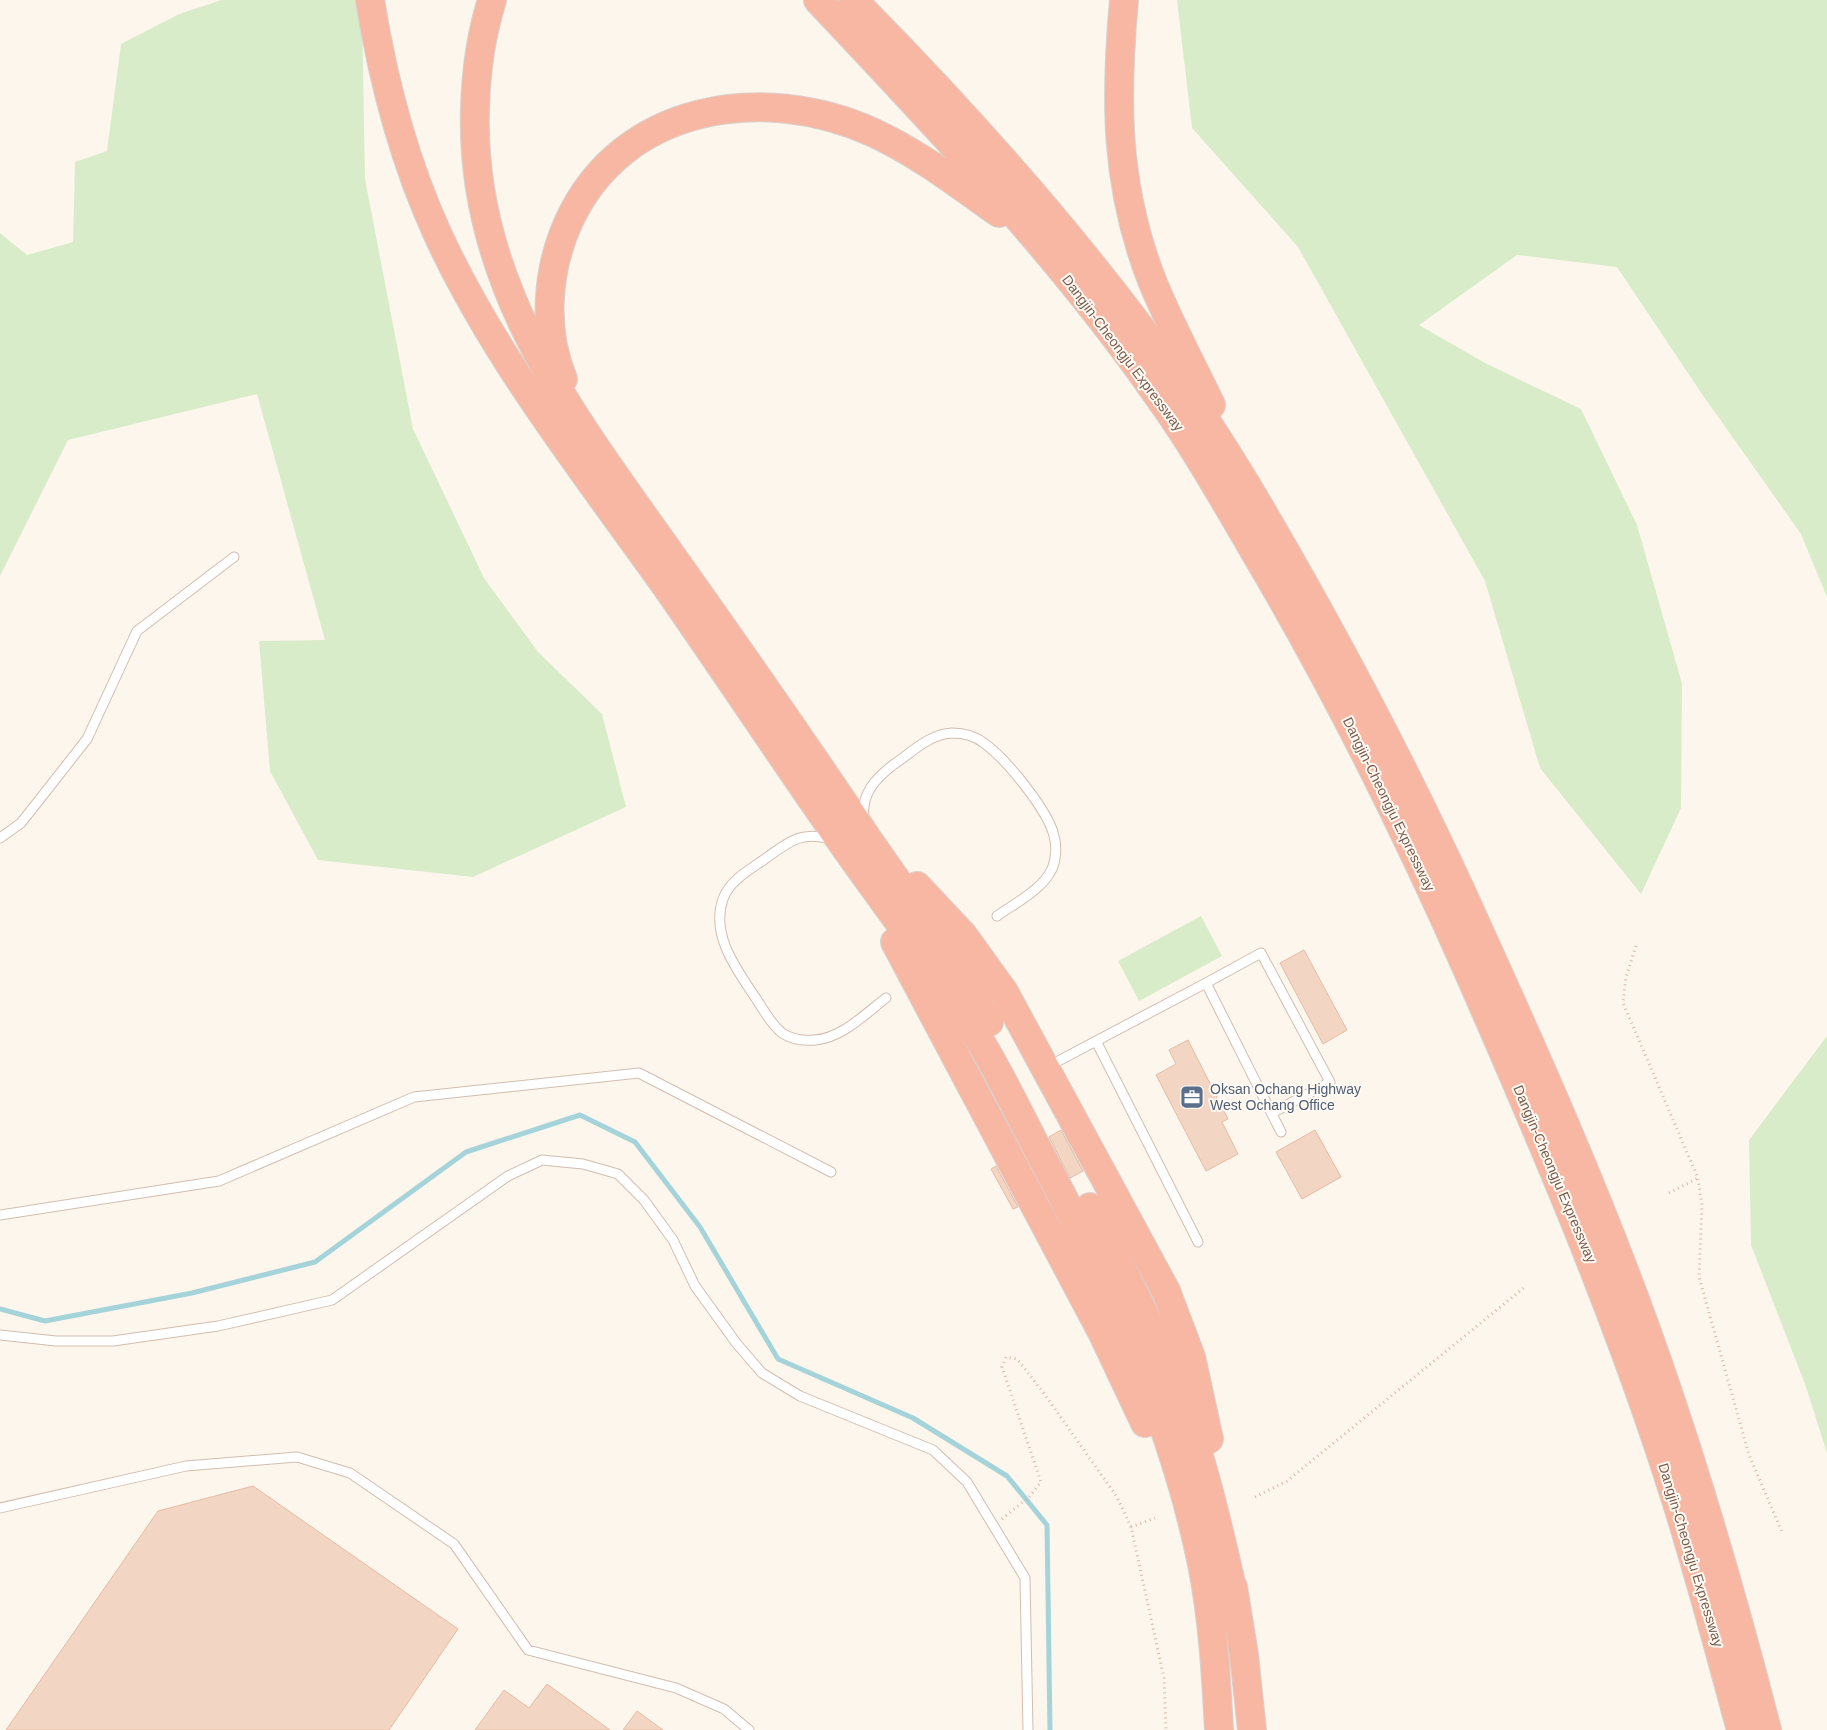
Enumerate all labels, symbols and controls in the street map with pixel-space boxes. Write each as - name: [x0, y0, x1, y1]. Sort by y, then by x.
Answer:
- street label: Dangjin-Cheongju Expressway: [1059, 272, 1187, 434]
- street label: Dangjin-Cheongju Expressway: [1340, 714, 1438, 894]
- place label: Oksan Ochang Highway West Ochang Office: [1210, 1081, 1361, 1113]
- street label: Dangjin-Cheongju Expressway: [1510, 1083, 1600, 1265]
- office icon: Oksan Ochang Highway West Ochang Office: [1179, 1084, 1205, 1110]
- street label: Dangjin-Cheongju Expressway: [1655, 1461, 1727, 1649]

